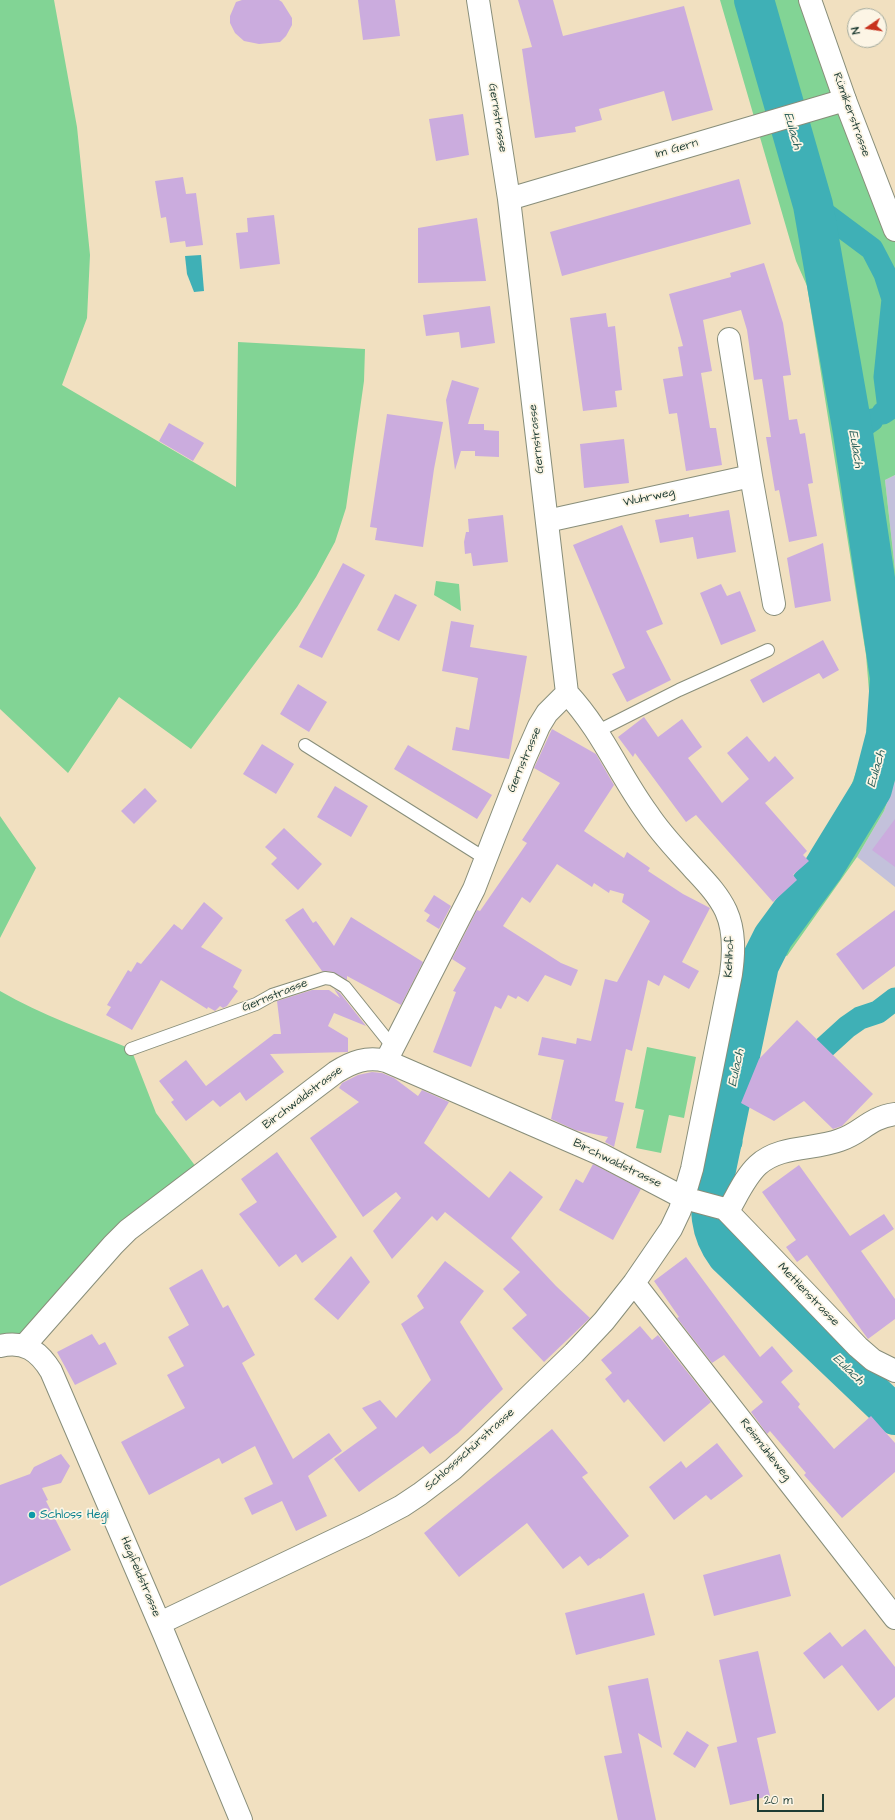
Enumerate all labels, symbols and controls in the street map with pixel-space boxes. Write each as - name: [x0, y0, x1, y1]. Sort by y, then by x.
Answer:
- north arrow: [847, 8, 887, 48]
- text: N: [848, 26, 864, 36]
- street label: Rümikerstrasse: [829, 71, 873, 159]
- street label: Gernstrasse: [484, 83, 510, 153]
- water label: Eulach: [779, 111, 805, 151]
- street label: Im Gern: [654, 136, 700, 162]
- street label: Gernstrasse: [526, 404, 548, 474]
- water label: Eulach: [844, 429, 866, 469]
- street label: Wuhrweg: [622, 486, 676, 510]
- street label: Gernstrasse: [505, 725, 545, 795]
- water label: Eulach: [864, 749, 890, 789]
- street label: Kehlhof: [722, 936, 738, 978]
- street label: Gernstrasse: [240, 976, 310, 1016]
- water label: Eulach: [725, 1048, 749, 1088]
- street label: Birchwaldstrasse: [260, 1063, 346, 1133]
- street label: Birchwaldstrasse: [570, 1136, 664, 1192]
- street label: Mettlenstrasse: [774, 1260, 842, 1330]
- water label: Eulach: [829, 1351, 867, 1389]
- street label: Schlossschürstrasse: [422, 1406, 518, 1494]
- street label: Reismühleweg: [736, 1416, 794, 1484]
- place label: Schloss Hegi: [40, 1508, 108, 1522]
- marker: Schloss Hegi: [27, 1510, 37, 1520]
- street label: Hegifeldstrasse: [117, 1535, 163, 1619]
- scale bar: [759, 1786, 826, 1812]
- text: 20 m: [764, 1792, 793, 1809]

